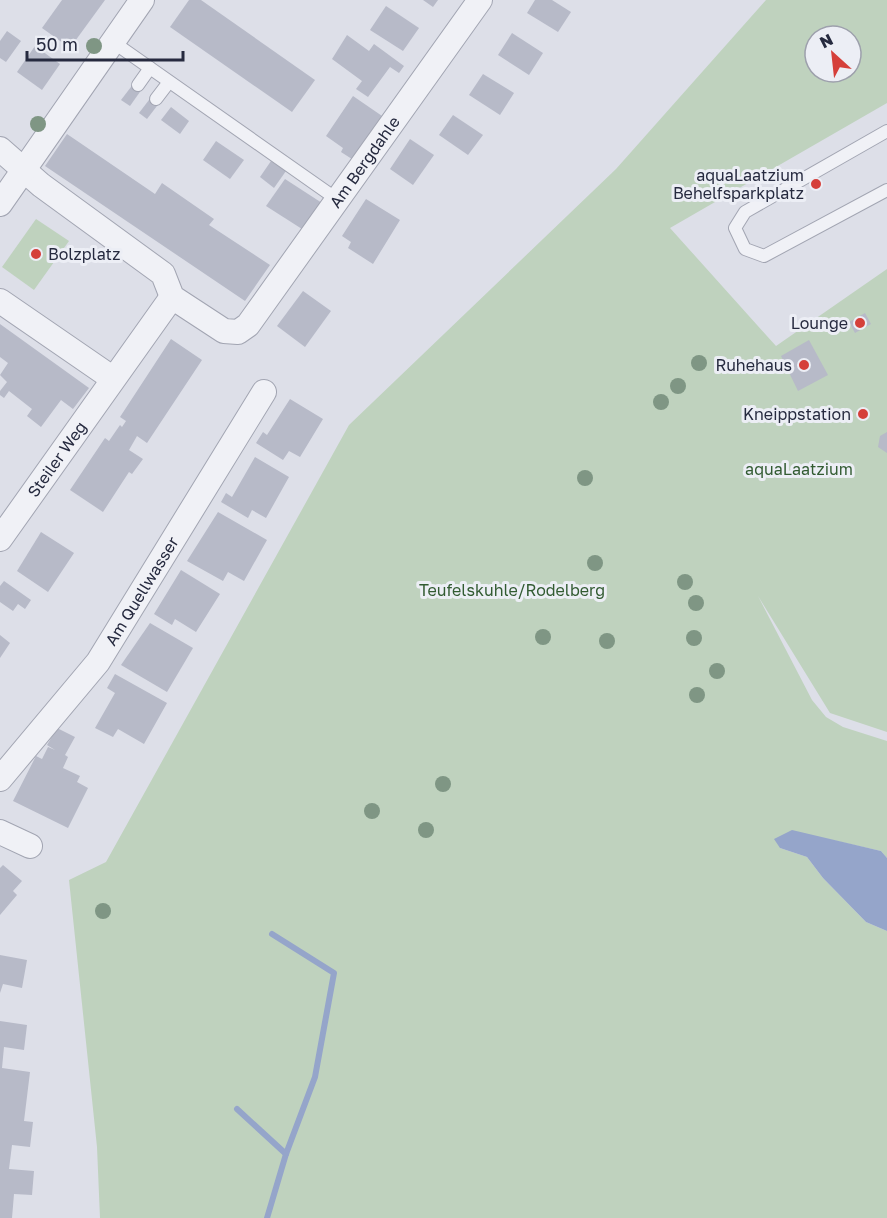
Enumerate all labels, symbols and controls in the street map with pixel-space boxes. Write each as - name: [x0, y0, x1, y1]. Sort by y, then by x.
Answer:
- scale bar: [27, 24, 183, 62]
- north arrow: [803, 24, 863, 84]
- text: N: [816, 29, 836, 52]
- text: 50 m: [36, 33, 78, 55]
- street label: Am Bergdahle: [325, 112, 404, 212]
- place label: aquaLaatzium Behelfsparkplatz: [673, 165, 804, 203]
- marker: aquaLaatzium Behelfsparkplatz: [809, 177, 823, 191]
- place label: Bolzplatz: [48, 244, 120, 264]
- marker: Bolzplatz: [29, 247, 43, 261]
- place label: Lounge: [791, 313, 848, 333]
- marker: Lounge: [853, 316, 867, 330]
- place label: Ruhehaus: [716, 355, 792, 375]
- marker: Ruhehaus: [797, 358, 811, 372]
- place label: Kneippstation: [743, 404, 851, 424]
- marker: Kneippstation: [856, 407, 870, 421]
- street label: Steiler Weg: [23, 417, 90, 501]
- park label: aquaLaatzium: [745, 459, 853, 479]
- street label: Am Quellwasser: [101, 533, 183, 649]
- park label: Teufelskuhle/Rodelberg: [419, 580, 605, 600]

